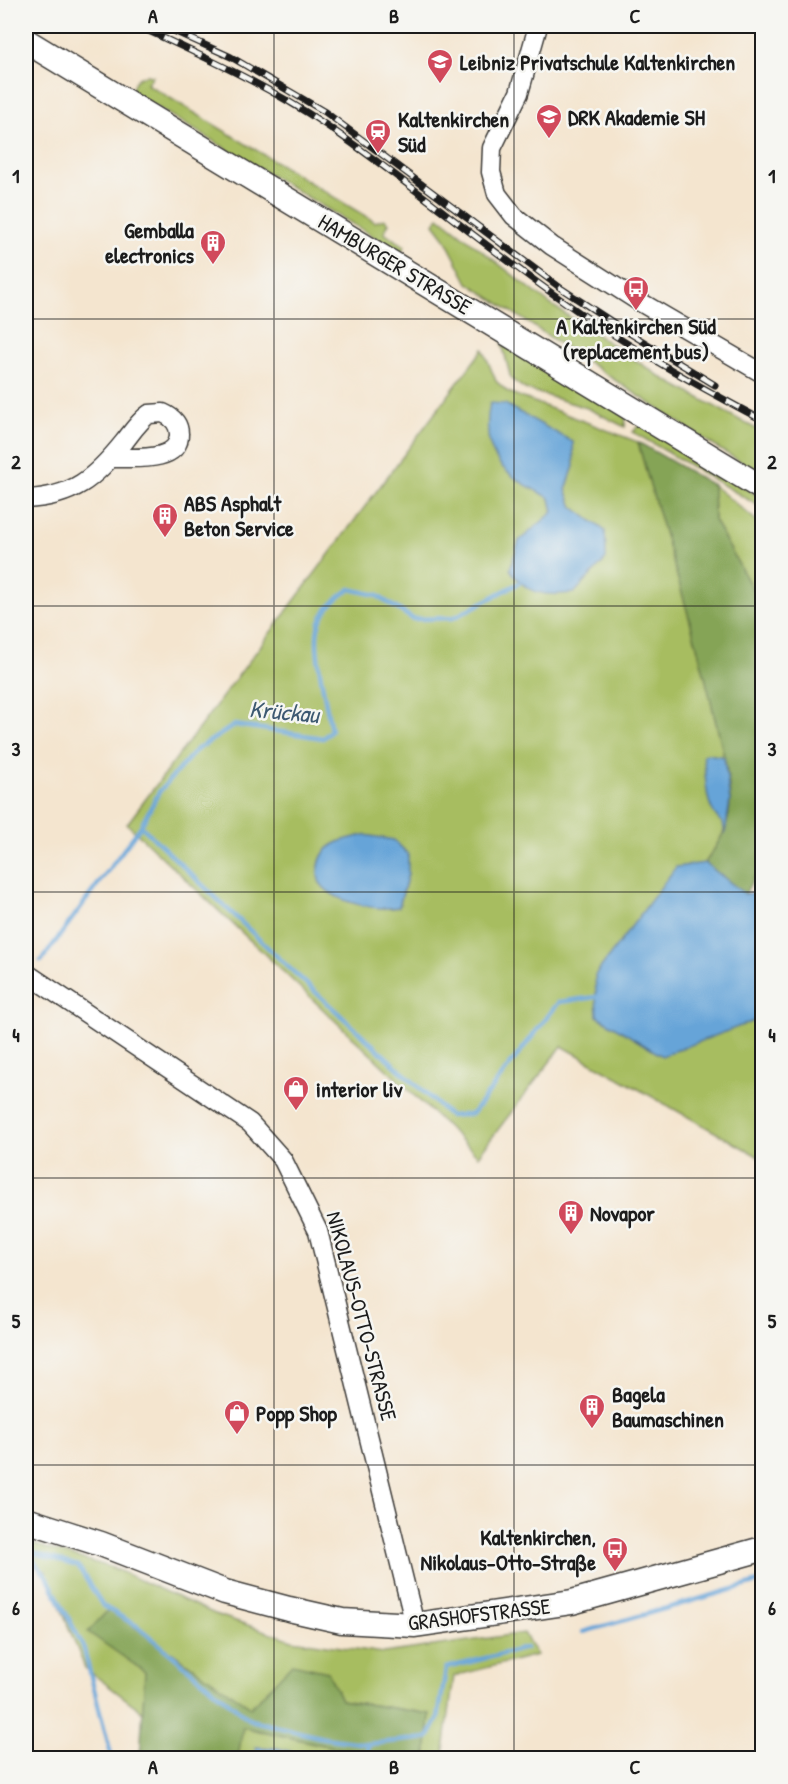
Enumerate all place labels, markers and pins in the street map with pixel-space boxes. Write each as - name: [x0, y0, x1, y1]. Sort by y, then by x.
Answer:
- school or university icon: Leibniz Privatschule Kaltenkirchen: [425, 47, 455, 85]
- place label: Leibniz Privatschule Kaltenkirchen: [460, 47, 735, 77]
- school or university icon: DRK Akademie SH: [534, 102, 564, 140]
- place label: DRK Akademie SH: [568, 102, 705, 132]
- place label: Kaltenkirchen Süd: [398, 104, 509, 159]
- station icon: Kaltenkirchen Süd: [363, 117, 393, 155]
- place label: Gemballa electronics: [105, 215, 195, 270]
- building icon: Gemballa electronics: [198, 228, 228, 266]
- bus stop icon: A Kaltenkirchen Süd (replacement bus): [621, 274, 651, 312]
- place label: A Kaltenkirchen Süd (replacement bus): [556, 311, 716, 367]
- place label: ABS Asphalt Beton Service: [184, 488, 294, 543]
- building icon: ABS Asphalt Beton Service: [150, 501, 180, 539]
- shop icon: interior liv: [281, 1074, 311, 1112]
- place label: interior liv: [316, 1074, 403, 1104]
- building icon: Novapor: [556, 1198, 586, 1236]
- place label: Novapor: [590, 1198, 655, 1229]
- place label: Bagela Baumaschinen: [612, 1379, 724, 1434]
- building icon: Bagela Baumaschinen: [577, 1392, 607, 1430]
- shop icon: Popp Shop: [222, 1398, 252, 1436]
- place label: Popp Shop: [256, 1398, 338, 1429]
- place label: Kaltenkirchen, Nikolaus-Otto-Straße: [420, 1522, 596, 1578]
- bus stop icon: Kaltenkirchen, Nikolaus-Otto-Straße: [600, 1535, 630, 1573]

